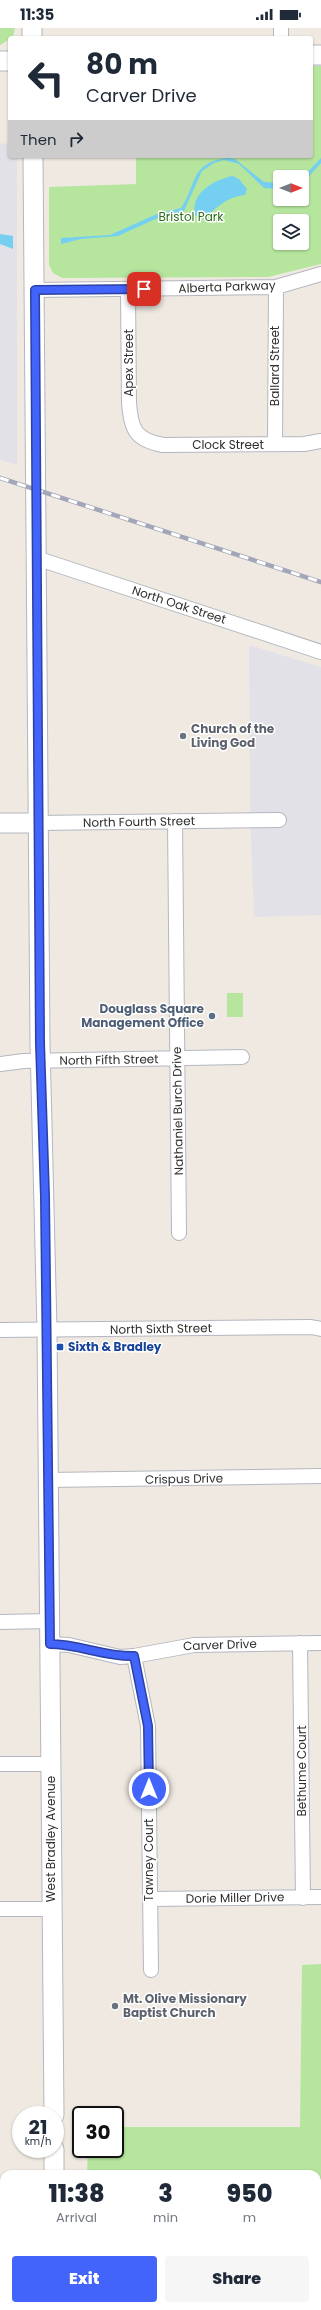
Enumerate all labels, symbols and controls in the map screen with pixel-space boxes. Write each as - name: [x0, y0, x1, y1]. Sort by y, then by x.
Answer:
- text: 11:35: [20, 4, 54, 25]
- text: 80 m: [86, 45, 158, 84]
- icon: left: [20, 52, 72, 104]
- text: Carver Drive: [86, 83, 197, 108]
- icon: right: [65, 128, 87, 150]
- text: Then: [20, 129, 57, 150]
- north arrow: [273, 170, 309, 206]
- map controls: [273, 170, 309, 250]
- park label: Bristol Park: [159, 208, 224, 225]
- button: layers: [273, 214, 309, 250]
- pin: [127, 272, 161, 306]
- street label: Alberta Parkway: [178, 276, 276, 297]
- icon: arrive: [133, 278, 155, 300]
- street label: Ballard Street: [266, 326, 283, 406]
- street label: Apex Street: [120, 329, 137, 397]
- street label: Clock Street: [192, 436, 264, 453]
- street label: North Oak Street: [130, 581, 228, 628]
- place label: Church of the Living God: [191, 720, 275, 751]
- marker: Church of the Living God: [178, 731, 188, 741]
- street label: North Fourth Street: [83, 812, 195, 831]
- place label: Douglass Square Management Office: [81, 1000, 205, 1031]
- marker: Douglass Square Management Office: [207, 1011, 217, 1021]
- street label: Nathaniel Burch Drive: [168, 1047, 187, 1175]
- street label: North Fifth Street: [59, 1050, 159, 1069]
- street label: North Sixth Street: [110, 1319, 212, 1338]
- place label: Sixth & Bradley: [68, 1338, 162, 1355]
- marker: Sixth & Bradley: [55, 1342, 65, 1352]
- street label: Crispus Drive: [145, 1469, 223, 1488]
- street label: Carver Drive: [183, 1635, 257, 1654]
- street label: Bethume Court: [293, 1726, 310, 1817]
- position arrow: [128, 1768, 170, 1810]
- street label: West Bradley Avenue: [42, 1776, 59, 1902]
- street label: Tawney Court: [140, 1819, 157, 1902]
- street label: Dorie Miller Drive: [186, 1888, 284, 1907]
- place label: Mt. Olive Missionary Baptist Church: [123, 1990, 247, 2021]
- marker: Mt. Olive Missionary Baptist Church: [110, 2001, 120, 2011]
- speed limit sign: 30: [72, 2106, 124, 2158]
- text: 21: [29, 2113, 47, 2141]
- text: km/h: [25, 2134, 51, 2149]
- text: 11:38: [48, 2177, 105, 2210]
- text: 3: [158, 2177, 173, 2210]
- text: 950: [226, 2177, 273, 2210]
- text: Arrival: [56, 2208, 97, 2227]
- text: min: [153, 2208, 178, 2227]
- text: m: [243, 2208, 256, 2227]
- button: Exit: [12, 2256, 157, 2302]
- button: Share: [165, 2256, 309, 2302]

